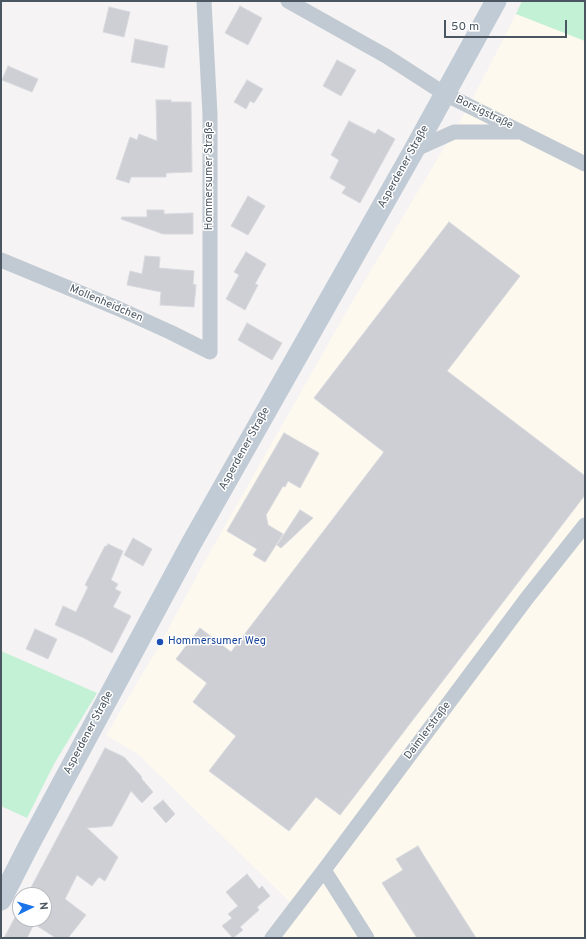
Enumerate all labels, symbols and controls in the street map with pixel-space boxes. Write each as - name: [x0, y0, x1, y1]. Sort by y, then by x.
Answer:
- scale bar: [446, 12, 569, 38]
- text: 50 m: [451, 19, 479, 35]
- street label: Borsigstraße: [453, 93, 515, 133]
- street label: Hommersumer Straße: [203, 122, 217, 230]
- street label: Asperdener Straße: [376, 123, 432, 211]
- street label: Mollenheidchen: [67, 283, 145, 325]
- street label: Asperdener Straße: [217, 405, 273, 493]
- place label: Hommersumer Weg: [168, 635, 266, 649]
- marker: Hommersumer Weg: [155, 637, 165, 647]
- street label: Asperdener Straße: [61, 689, 117, 777]
- street label: Daimlerstraße: [402, 700, 454, 762]
- north arrow: [12, 887, 52, 927]
- text: N: [36, 901, 50, 911]

